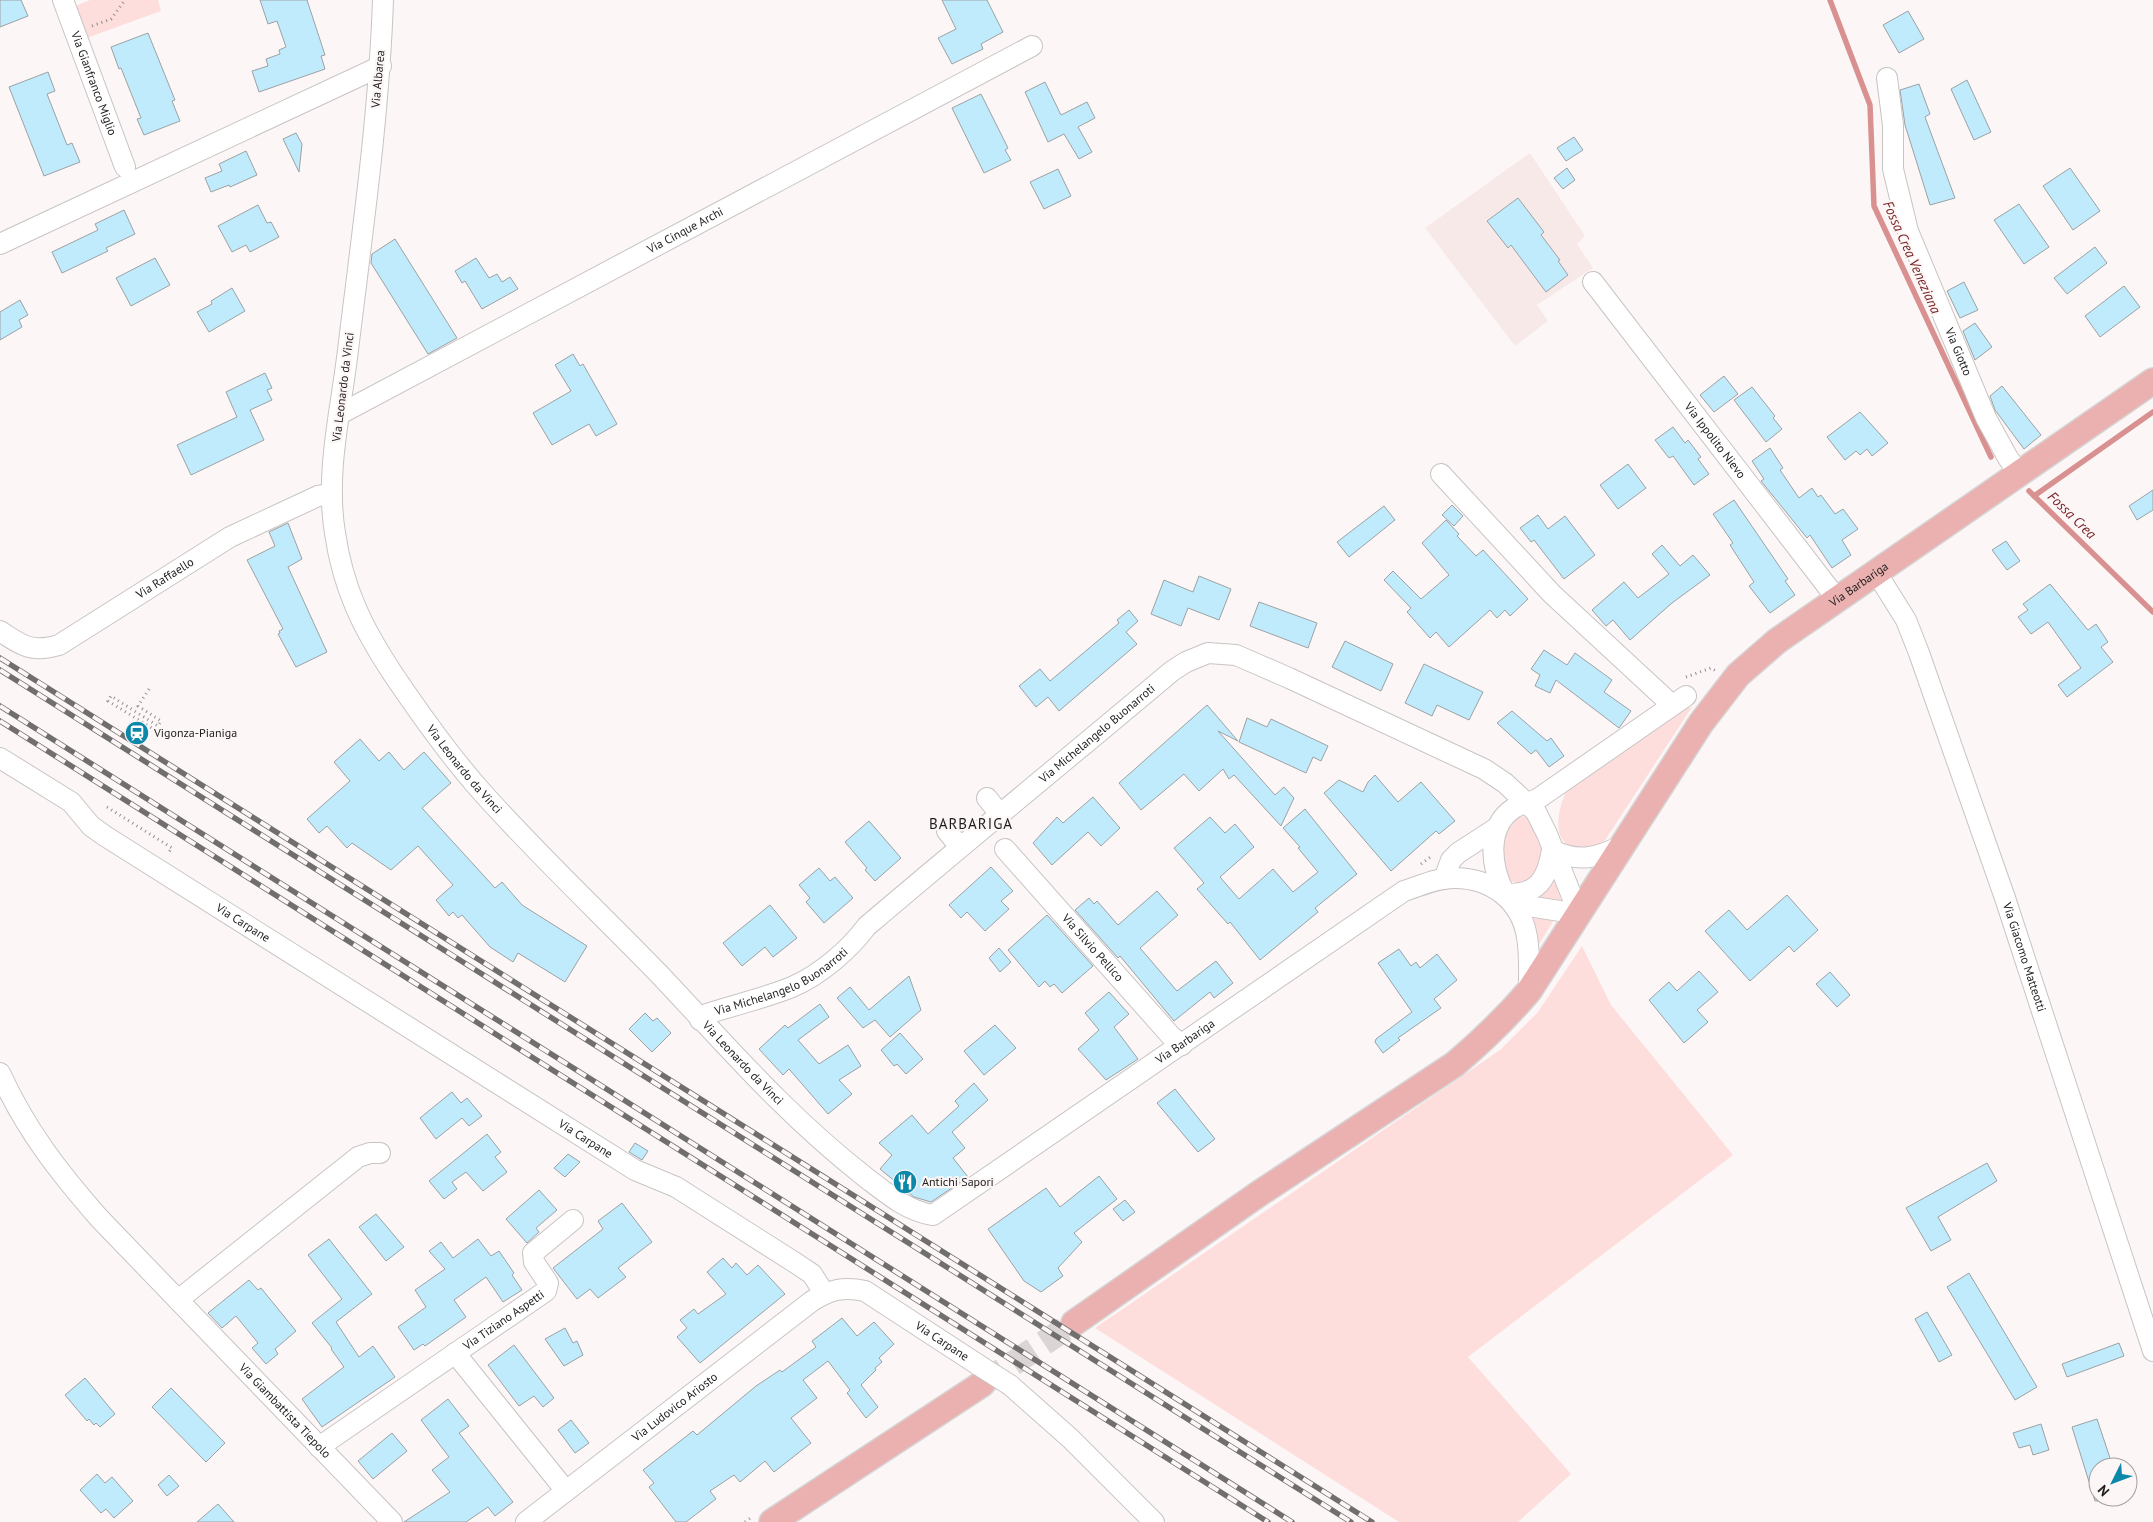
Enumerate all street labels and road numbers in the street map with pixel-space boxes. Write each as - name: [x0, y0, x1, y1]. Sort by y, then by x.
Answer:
- street label: Via Gianfranco Miglio: [68, 28, 121, 137]
- street label: Via Albarea: [367, 49, 388, 109]
- street label: Via Cinque Archi: [643, 204, 726, 257]
- street label: Via Giotto: [1942, 324, 1976, 378]
- street label: Via Leonardo da Vinci: [328, 331, 357, 444]
- street label: Via Ippolito Nievo: [1681, 398, 1749, 481]
- street label: Via Raffaello: [132, 554, 196, 602]
- street label: Via Barbariga: [1825, 558, 1891, 610]
- street label: Via Michelangelo Buonarroti: [1035, 681, 1158, 786]
- street label: Via Leonardo da Vinci: [423, 721, 506, 816]
- street label: Via Carpane: [213, 899, 273, 945]
- street label: Via Giacomo Matteotti: [2000, 900, 2050, 1014]
- street label: Via Silvio Pellico: [1058, 910, 1127, 984]
- street label: Via Michelangelo Buonarroti: [712, 944, 851, 1018]
- street label: Via Barbariga: [1152, 1016, 1217, 1067]
- street label: Via Leonardo da Vinci: [699, 1017, 787, 1108]
- street label: Via Carpane: [555, 1115, 616, 1161]
- street label: Via Tiziano Aspetti: [459, 1287, 547, 1353]
- street label: Via Carpane: [912, 1317, 972, 1364]
- street label: Via Giambattista Tiepolo: [235, 1359, 334, 1461]
- street label: Via Ludovico Ariosto: [628, 1369, 720, 1445]

